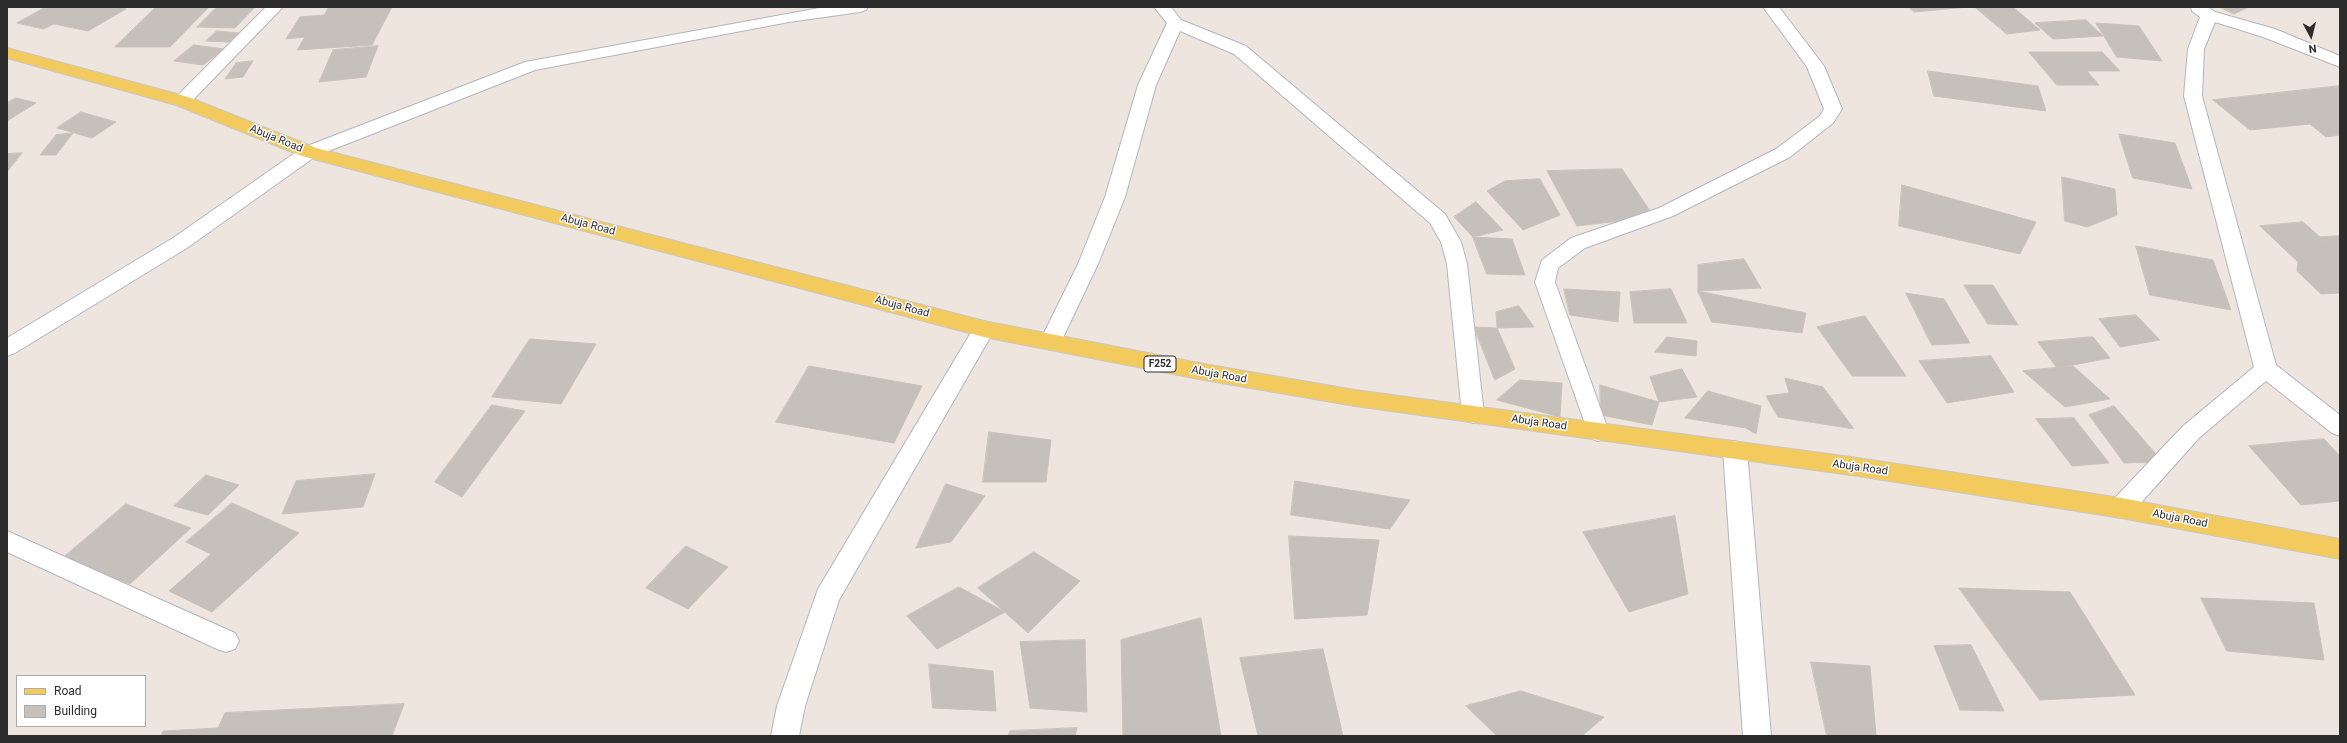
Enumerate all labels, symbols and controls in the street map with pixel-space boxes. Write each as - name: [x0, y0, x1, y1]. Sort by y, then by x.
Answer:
- north arrow: [2291, 16, 2331, 56]
- text: N: [2308, 41, 2317, 55]
- street label: Abuja Road: [248, 122, 304, 156]
- street label: Abuja Road: [559, 211, 617, 239]
- street label: Abuja Road: [873, 293, 931, 321]
- road number: F252: [1144, 356, 1176, 372]
- street label: Abuja Road: [1190, 364, 1248, 386]
- street label: Abuja Road: [1510, 413, 1568, 433]
- street label: Abuja Road: [1831, 458, 1889, 478]
- street label: Abuja Road: [2151, 507, 2209, 531]
- legend: [16, 675, 146, 727]
- text: Road: [54, 684, 82, 698]
- text: Building: [54, 704, 97, 718]

